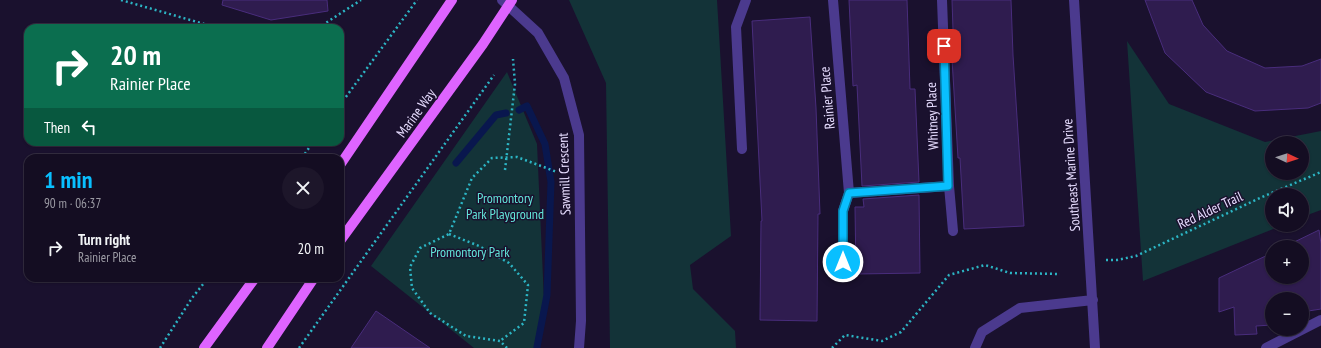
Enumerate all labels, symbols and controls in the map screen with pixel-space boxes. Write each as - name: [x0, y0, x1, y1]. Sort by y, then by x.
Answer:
- pin: [927, 29, 961, 63]
- icon: arrive: [933, 35, 955, 57]
- text: 20 m: [110, 36, 161, 73]
- icon: right: [44, 40, 96, 92]
- street label: Rainier Place: [815, 66, 839, 130]
- text: Rainier Place: [110, 72, 191, 95]
- street label: Whitney Place: [922, 82, 942, 150]
- street label: Marine Way: [392, 85, 440, 141]
- icon: left: [78, 116, 100, 138]
- text: Then: [44, 118, 70, 137]
- street label: Southeast Marine Drive: [1058, 118, 1084, 232]
- street label: Sawmill Crescent: [554, 132, 574, 216]
- north arrow: [1265, 136, 1309, 180]
- map controls: [1265, 136, 1309, 336]
- text: 1 min: [44, 164, 92, 195]
- button: close: [282, 167, 324, 209]
- street label: Red Alder Trail: [1175, 187, 1246, 233]
- button: sound: [1265, 188, 1309, 232]
- park label: Promontory Park Playground: [466, 189, 544, 223]
- text: 90 m · 06:37: [44, 195, 101, 212]
- text: Turn right: [78, 230, 130, 249]
- icon: right: [44, 237, 66, 259]
- text: 20 m: [298, 239, 324, 258]
- button: +: [1265, 240, 1309, 284]
- position arrow: [822, 241, 864, 283]
- park label: Promontory Park: [430, 243, 510, 261]
- text: Rainier Place: [78, 249, 136, 266]
- button: −: [1265, 292, 1309, 336]

